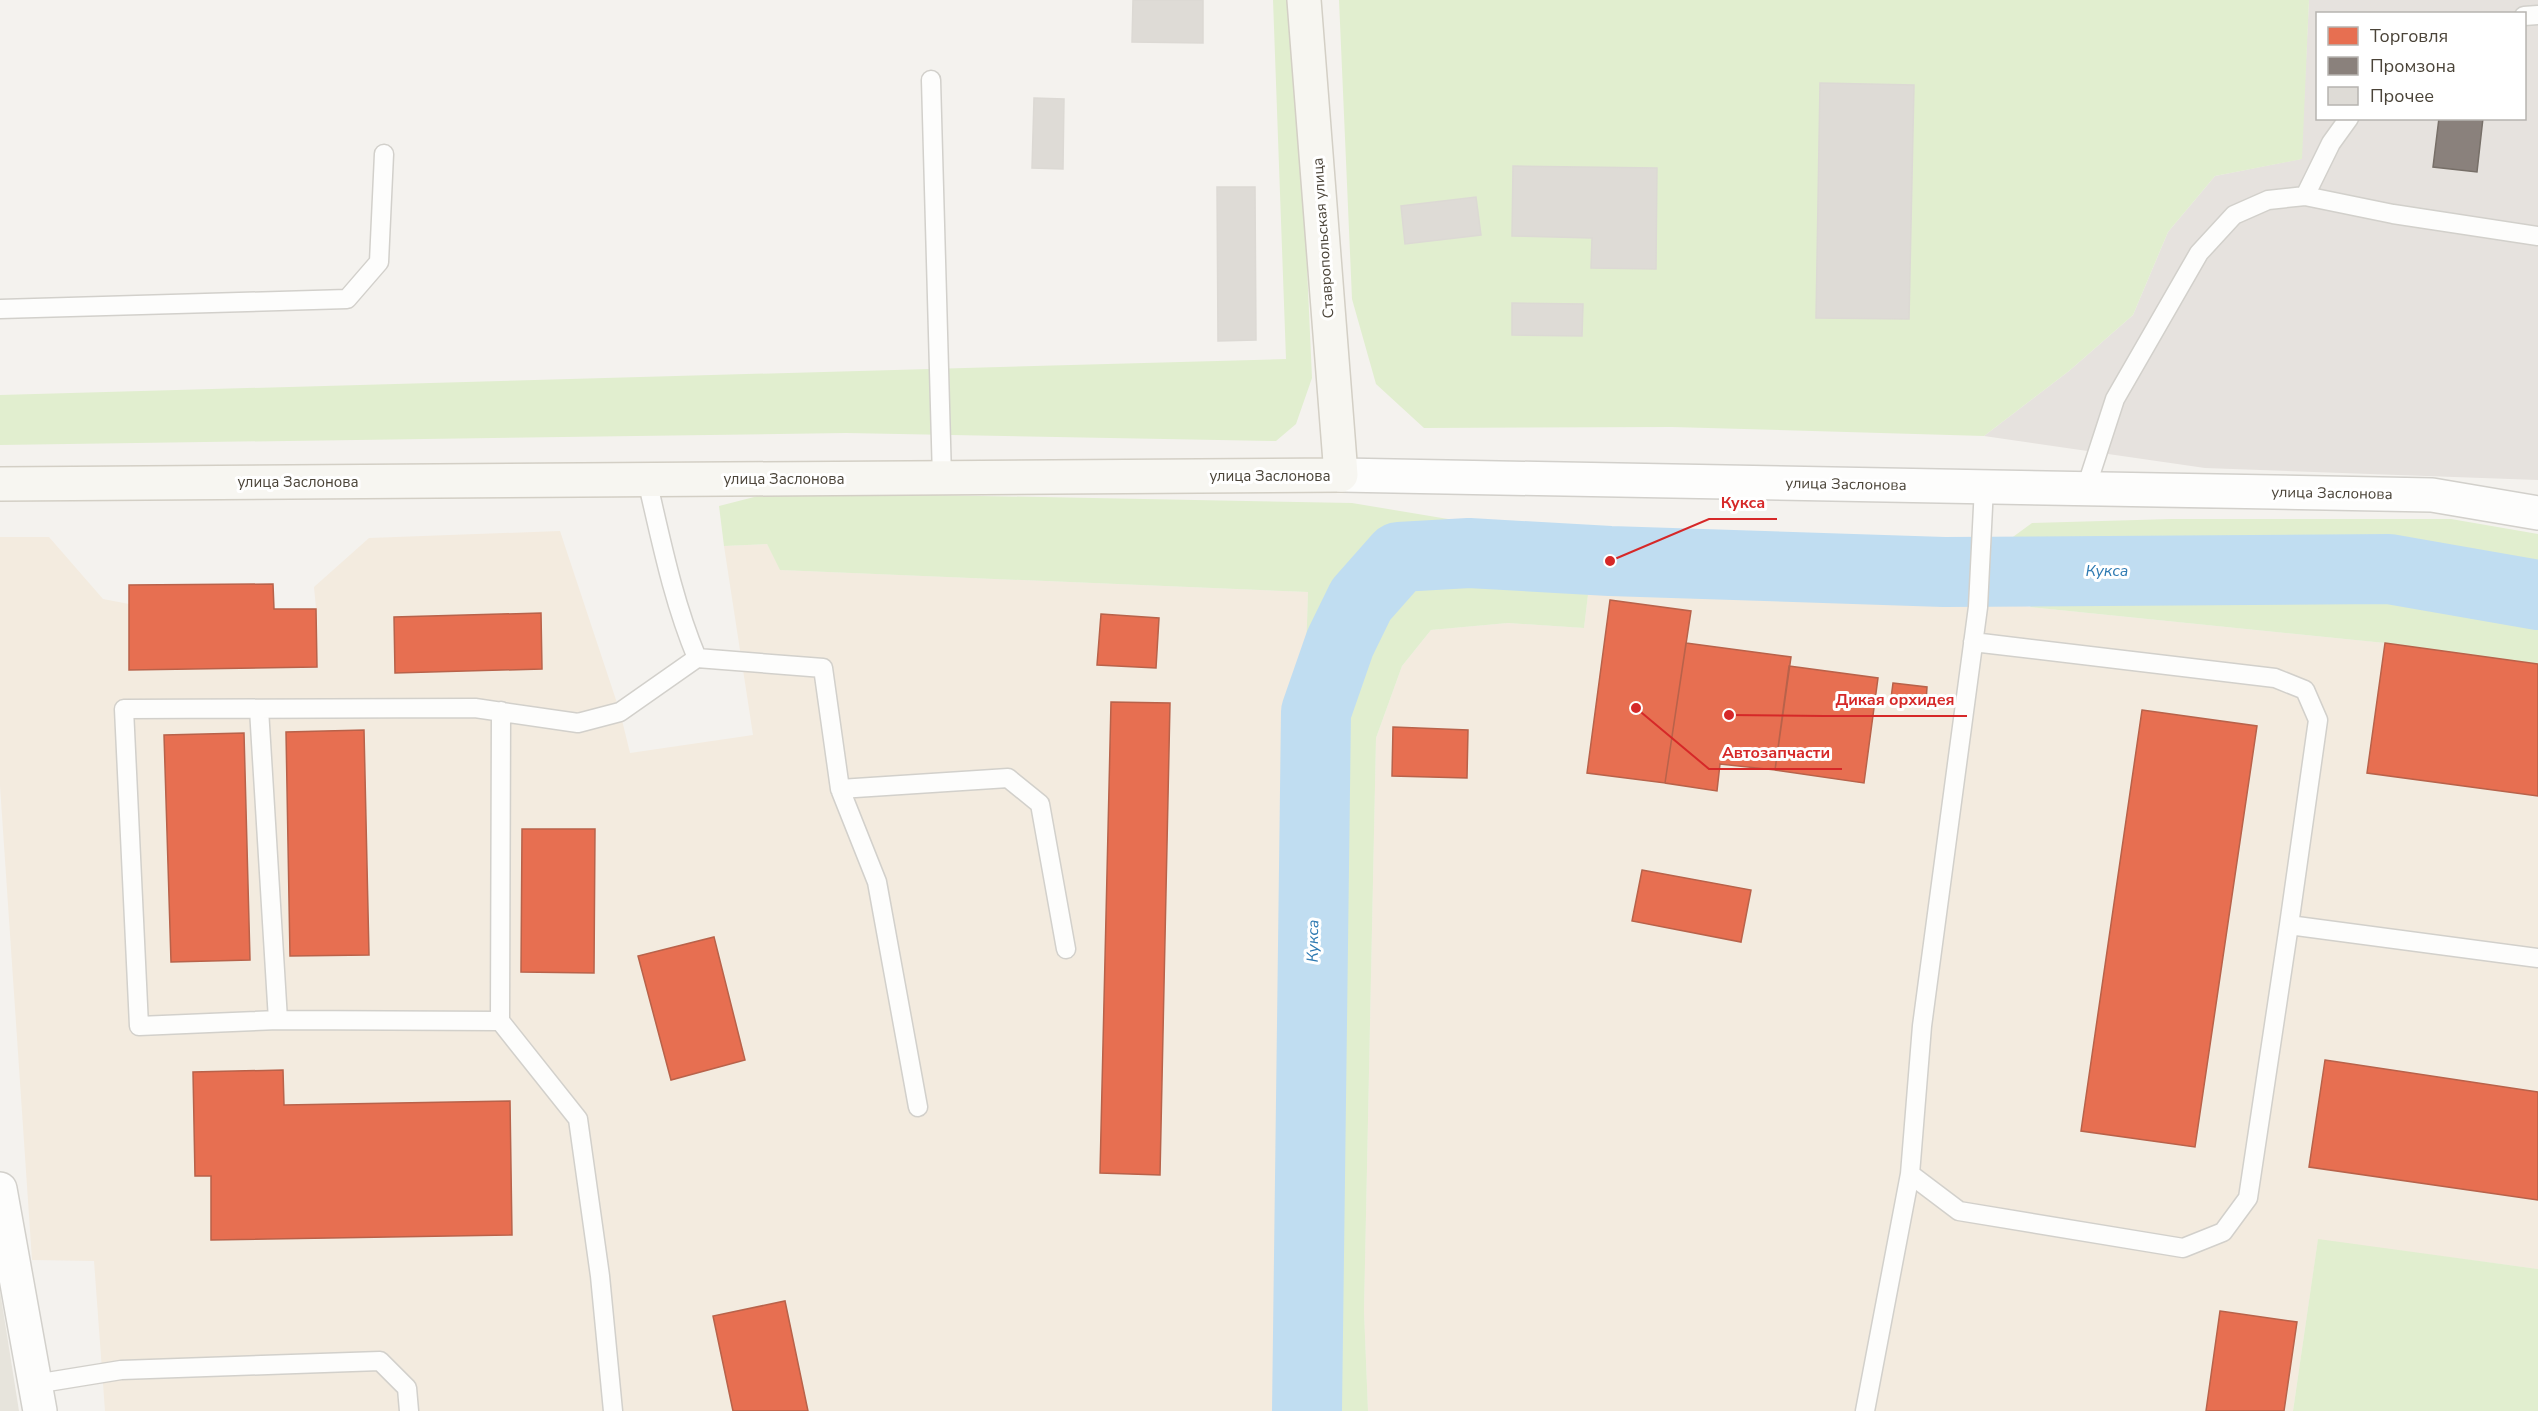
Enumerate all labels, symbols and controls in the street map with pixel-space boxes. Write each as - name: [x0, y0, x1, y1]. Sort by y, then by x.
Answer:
- legend: [2316, 12, 2526, 120]
- text: Торговля: [2370, 24, 2448, 48]
- text: Промзона: [2370, 54, 2456, 78]
- text: Прочее: [2370, 84, 2434, 108]
- street label: Ставропольская улица: [1307, 157, 1339, 319]
- street label: улица Заслонова: [1209, 466, 1331, 486]
- street label: улица Заслонова: [723, 469, 845, 489]
- street label: улица Заслонова: [237, 472, 359, 492]
- street label: улица Заслонова: [1785, 473, 1907, 495]
- street label: улица Заслонова: [2271, 482, 2393, 504]
- callout: Кукса: [1709, 485, 1777, 519]
- text: Кукса: [1721, 492, 1765, 514]
- water label: Кукса: [2086, 560, 2128, 582]
- callout: Дикая орхидея: [1824, 682, 1967, 716]
- text: Дикая орхидея: [1835, 689, 1955, 711]
- callout: Автозапчасти: [1709, 735, 1842, 769]
- text: Автозапчасти: [1722, 742, 1830, 764]
- water label: Кукса: [1302, 919, 1324, 963]

